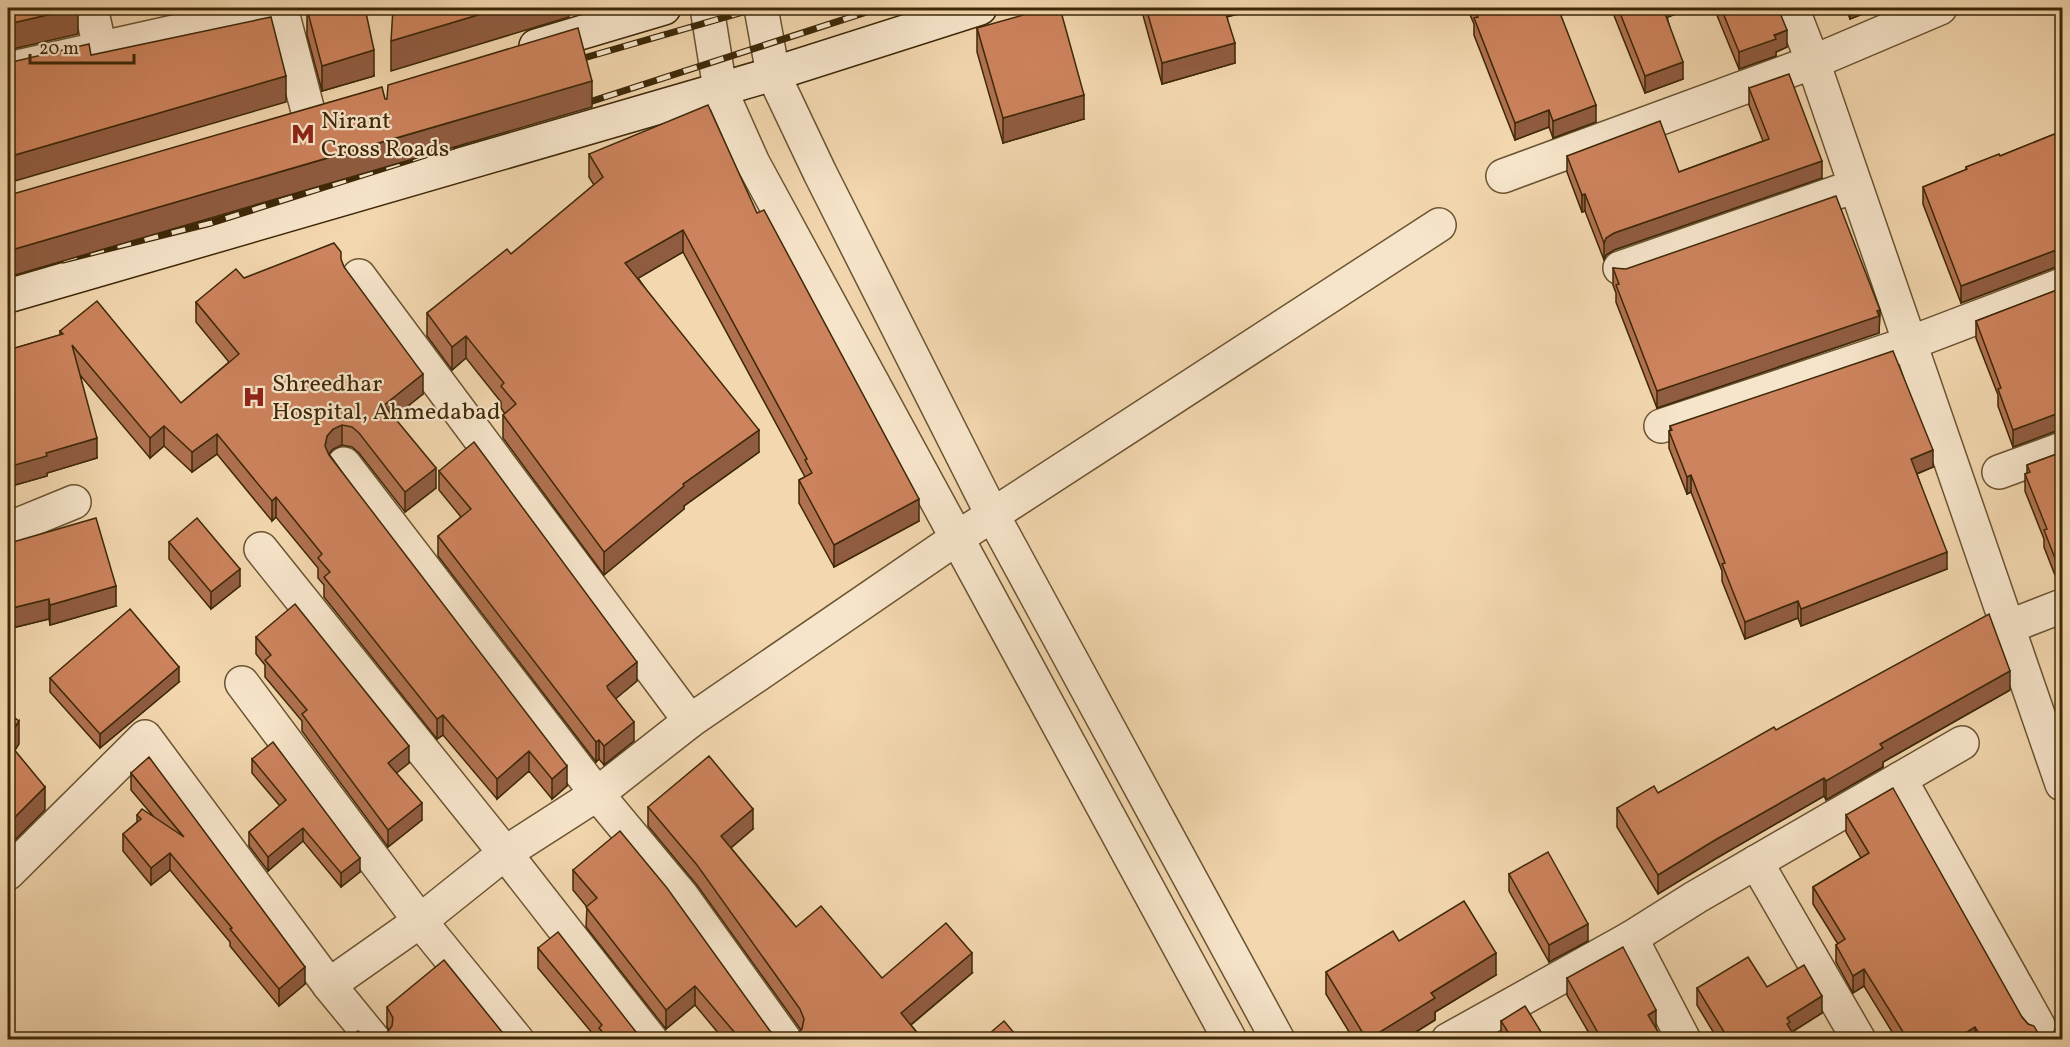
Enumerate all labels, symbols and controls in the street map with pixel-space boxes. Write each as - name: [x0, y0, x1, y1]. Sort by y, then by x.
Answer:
- scale bar: [30, 27, 134, 65]
- text: 20 m: [39, 37, 79, 62]
- place label: Nirant Cross Roads: [321, 105, 449, 167]
- metro station icon: Nirant Cross Roads: [290, 121, 316, 147]
- place label: Shreedhar Hospital, Ahmedabad: [272, 368, 501, 430]
- hospital icon: Shreedhar Hospital, Ahmedabad: [241, 384, 267, 410]

